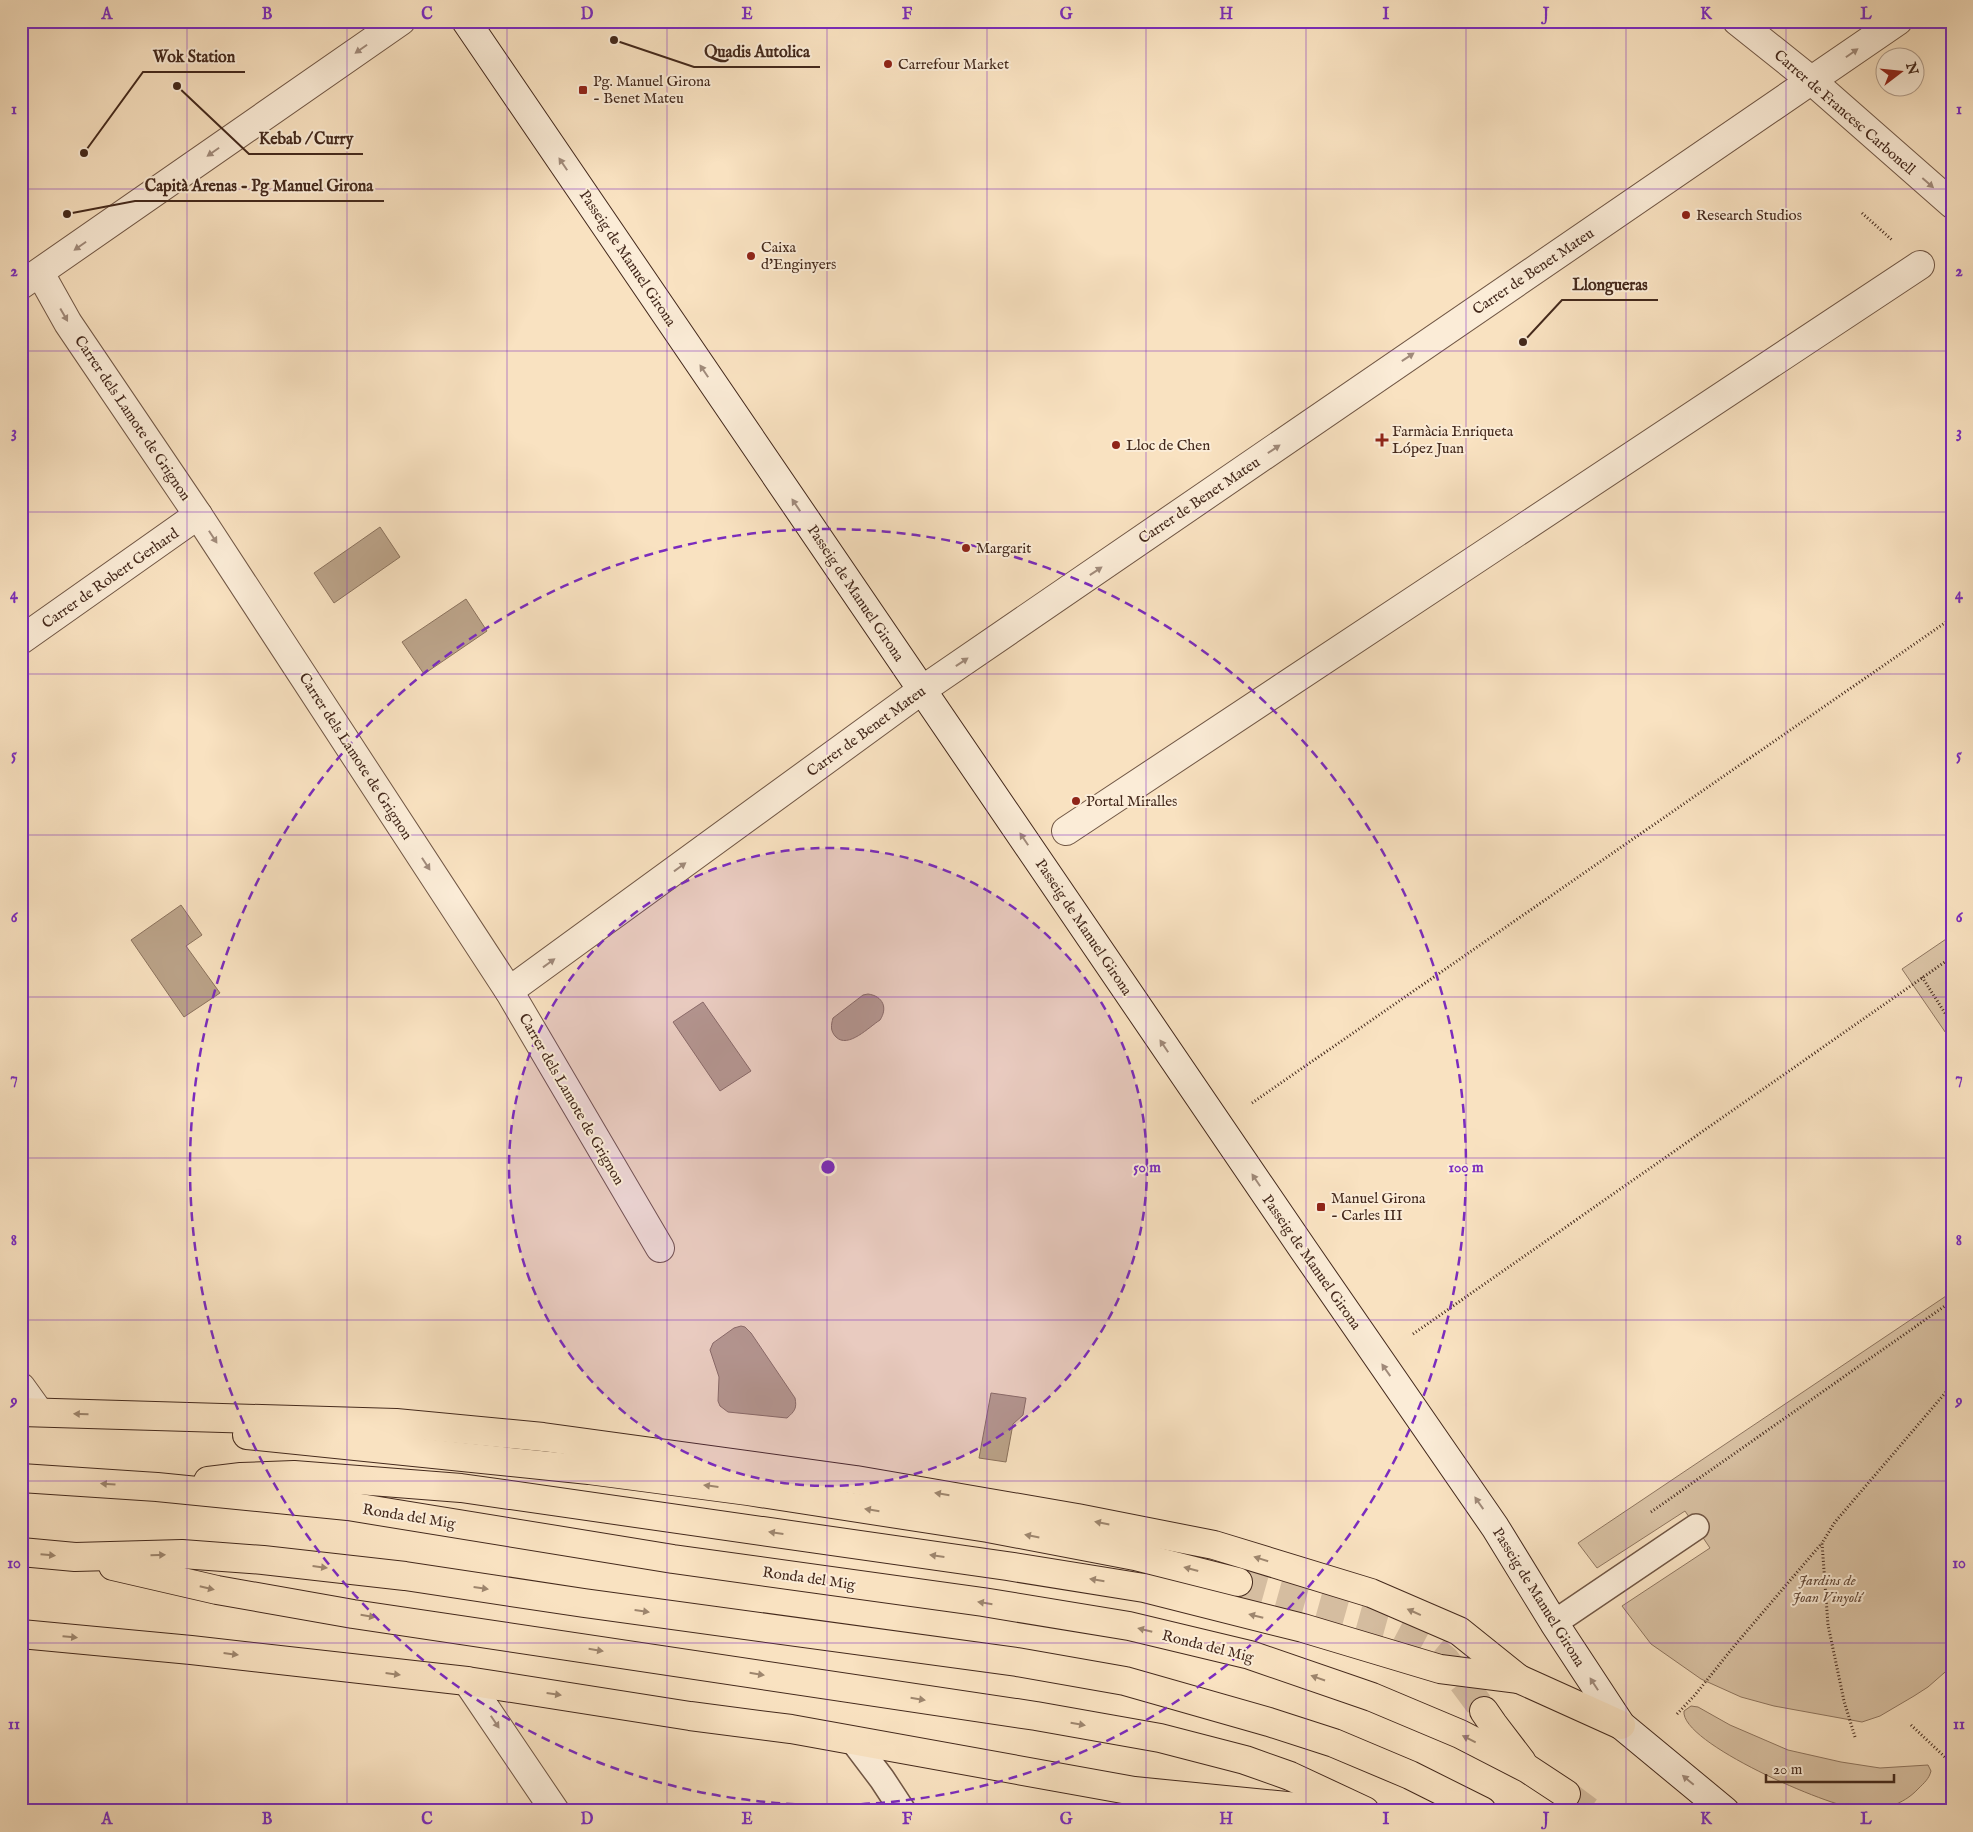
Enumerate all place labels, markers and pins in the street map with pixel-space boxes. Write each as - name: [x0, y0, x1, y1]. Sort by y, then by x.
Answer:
- callout: Quadis Autolica: [694, 36, 820, 67]
- callout: Wok Station: [143, 41, 245, 72]
- place label: Carrefour Market: [898, 55, 1009, 74]
- marker: Carrefour Market: [882, 58, 894, 70]
- place label: Pg. Manuel Girona - Benet Mateu: [593, 72, 711, 108]
- marker: Pg. Manuel Girona - Benet Mateu: [577, 84, 589, 96]
- callout: Kebab / Curry: [249, 123, 363, 154]
- callout: Capità Arenas - Pg Manuel Girona: [135, 170, 384, 201]
- place label: Research Studios: [1696, 206, 1802, 225]
- marker: Research Studios: [1680, 209, 1692, 221]
- place label: Caixa d'Enginyers: [761, 238, 836, 274]
- marker: Caixa d'Enginyers: [745, 250, 757, 262]
- callout: Llongueras: [1562, 269, 1658, 300]
- place label: Farmàcia Enriqueta López Juan: [1392, 422, 1514, 458]
- marker: Farmàcia Enriqueta López Juan: [1376, 434, 1388, 446]
- place label: Lloc de Chen: [1126, 436, 1210, 455]
- marker: Lloc de Chen: [1110, 439, 1122, 451]
- place label: Margarit: [976, 539, 1031, 558]
- marker: Margarit: [960, 542, 972, 554]
- place label: Portal Miralles: [1086, 792, 1177, 811]
- marker: Portal Miralles: [1070, 795, 1082, 807]
- centre of rings: [819, 1158, 837, 1176]
- place label: Manuel Girona - Carles III: [1331, 1189, 1426, 1225]
- marker: Manuel Girona - Carles III: [1315, 1201, 1327, 1213]

